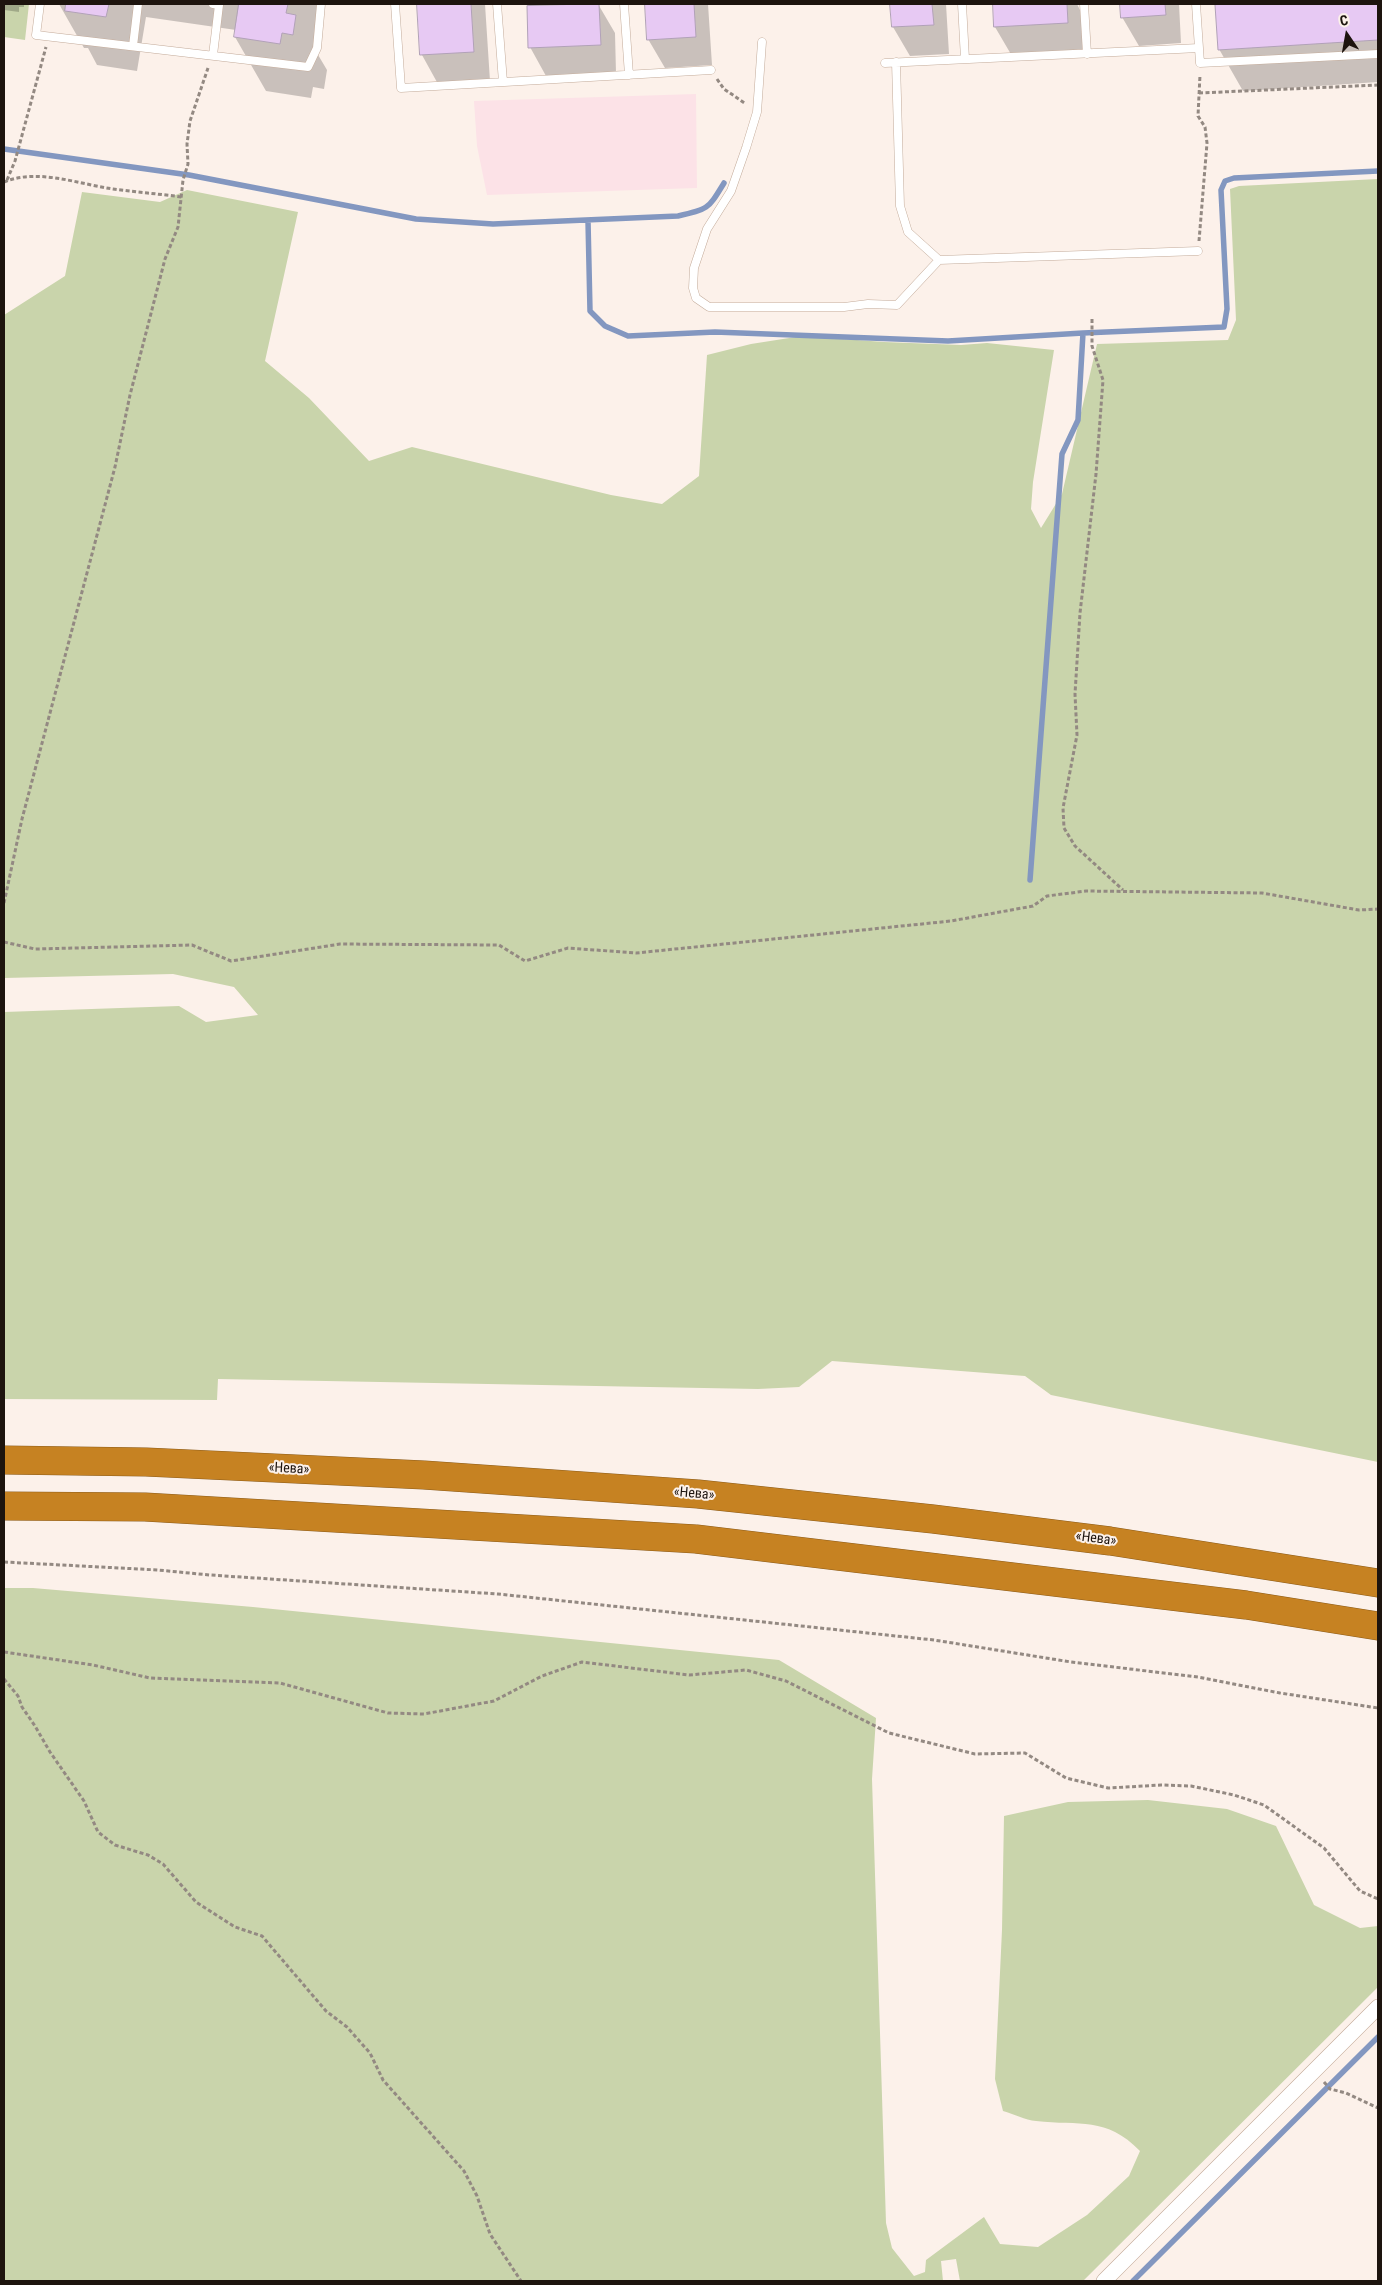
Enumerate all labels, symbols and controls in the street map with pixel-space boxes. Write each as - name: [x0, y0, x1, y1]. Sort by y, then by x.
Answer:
- north arrow: [1322, 10, 1372, 60]
- text: С: [1338, 12, 1349, 29]
- street label: «Нева»: [268, 1460, 310, 1478]
- street label: «Нева»: [673, 1484, 715, 1504]
- street label: «Нева»: [1075, 1528, 1117, 1550]

